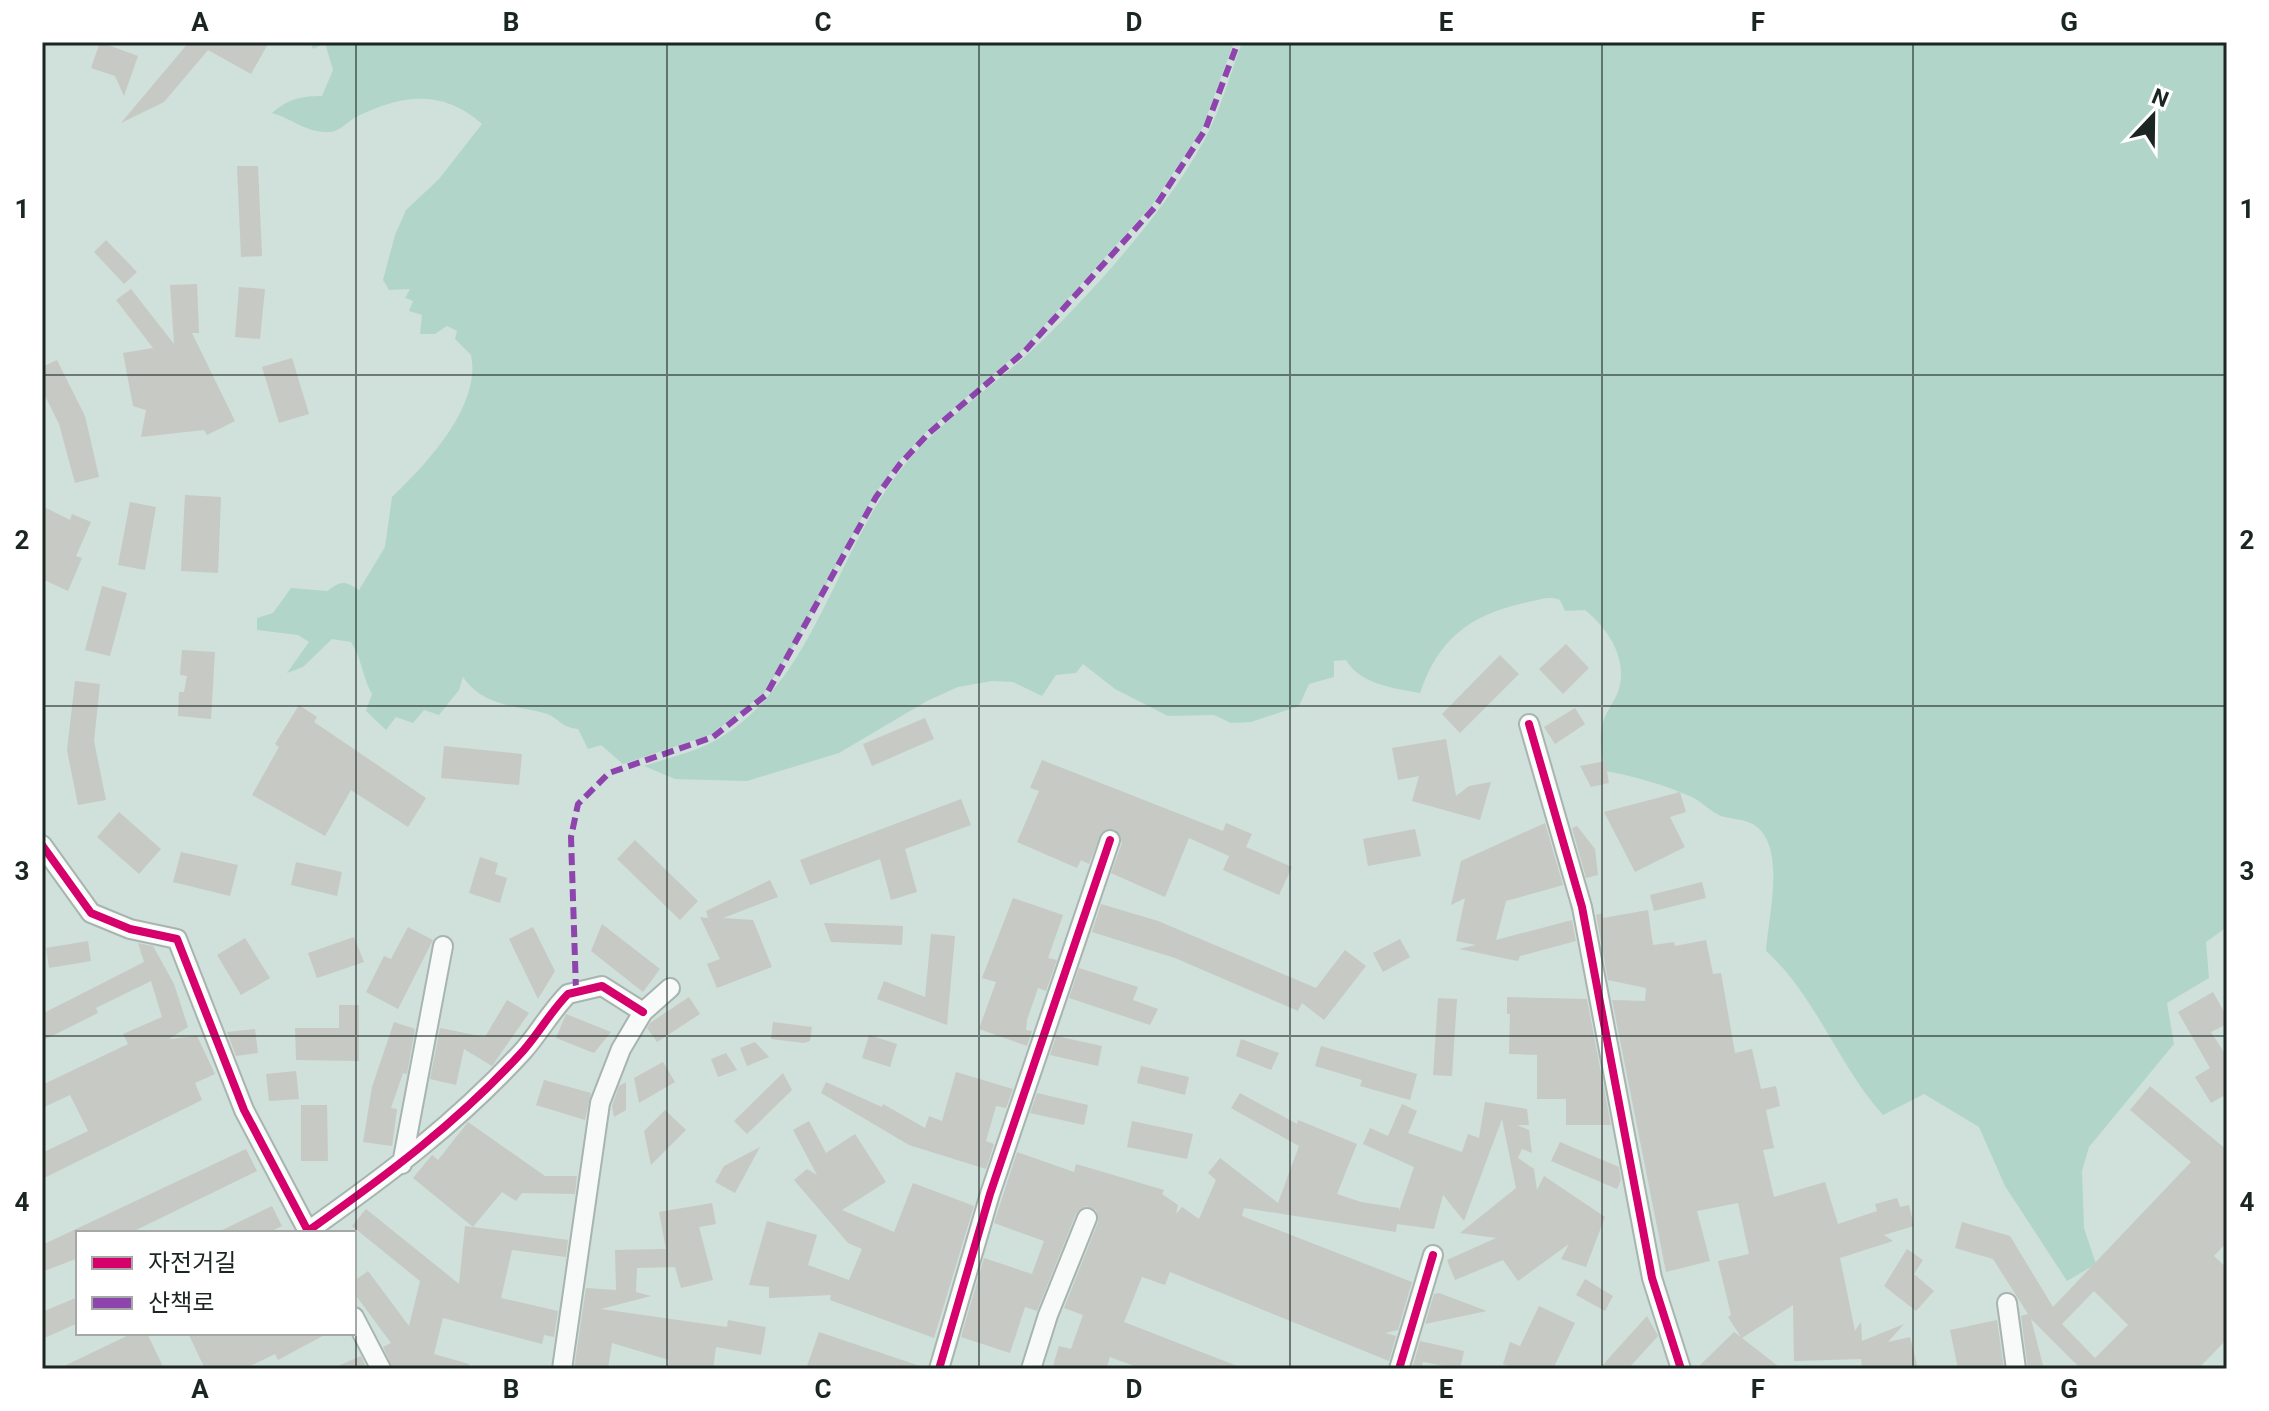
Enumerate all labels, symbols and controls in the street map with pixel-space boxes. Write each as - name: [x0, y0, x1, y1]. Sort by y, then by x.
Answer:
- text: A: [191, 7, 209, 37]
- text: B: [503, 7, 519, 37]
- text: C: [814, 7, 832, 37]
- text: D: [1126, 7, 1142, 37]
- text: E: [1439, 7, 1454, 37]
- text: F: [1751, 7, 1765, 37]
- text: G: [2060, 7, 2078, 37]
- north arrow: [2113, 76, 2193, 156]
- text: N: [2148, 83, 2172, 112]
- text: 1: [15, 194, 29, 224]
- text: 1: [2240, 194, 2254, 224]
- text: 2: [15, 525, 29, 555]
- text: 2: [2240, 525, 2254, 555]
- text: 3: [15, 856, 29, 886]
- text: 3: [2240, 856, 2254, 886]
- text: 4: [15, 1187, 30, 1217]
- text: 4: [2240, 1187, 2255, 1217]
- legend: [76, 1231, 356, 1335]
- text: 자전거길: [148, 1249, 236, 1277]
- text: 산책로: [148, 1289, 214, 1317]
- text: A: [191, 1374, 209, 1404]
- text: B: [503, 1374, 519, 1404]
- text: C: [814, 1374, 832, 1404]
- text: D: [1126, 1374, 1142, 1404]
- text: E: [1439, 1374, 1454, 1404]
- text: F: [1751, 1374, 1765, 1404]
- text: G: [2060, 1374, 2078, 1404]

